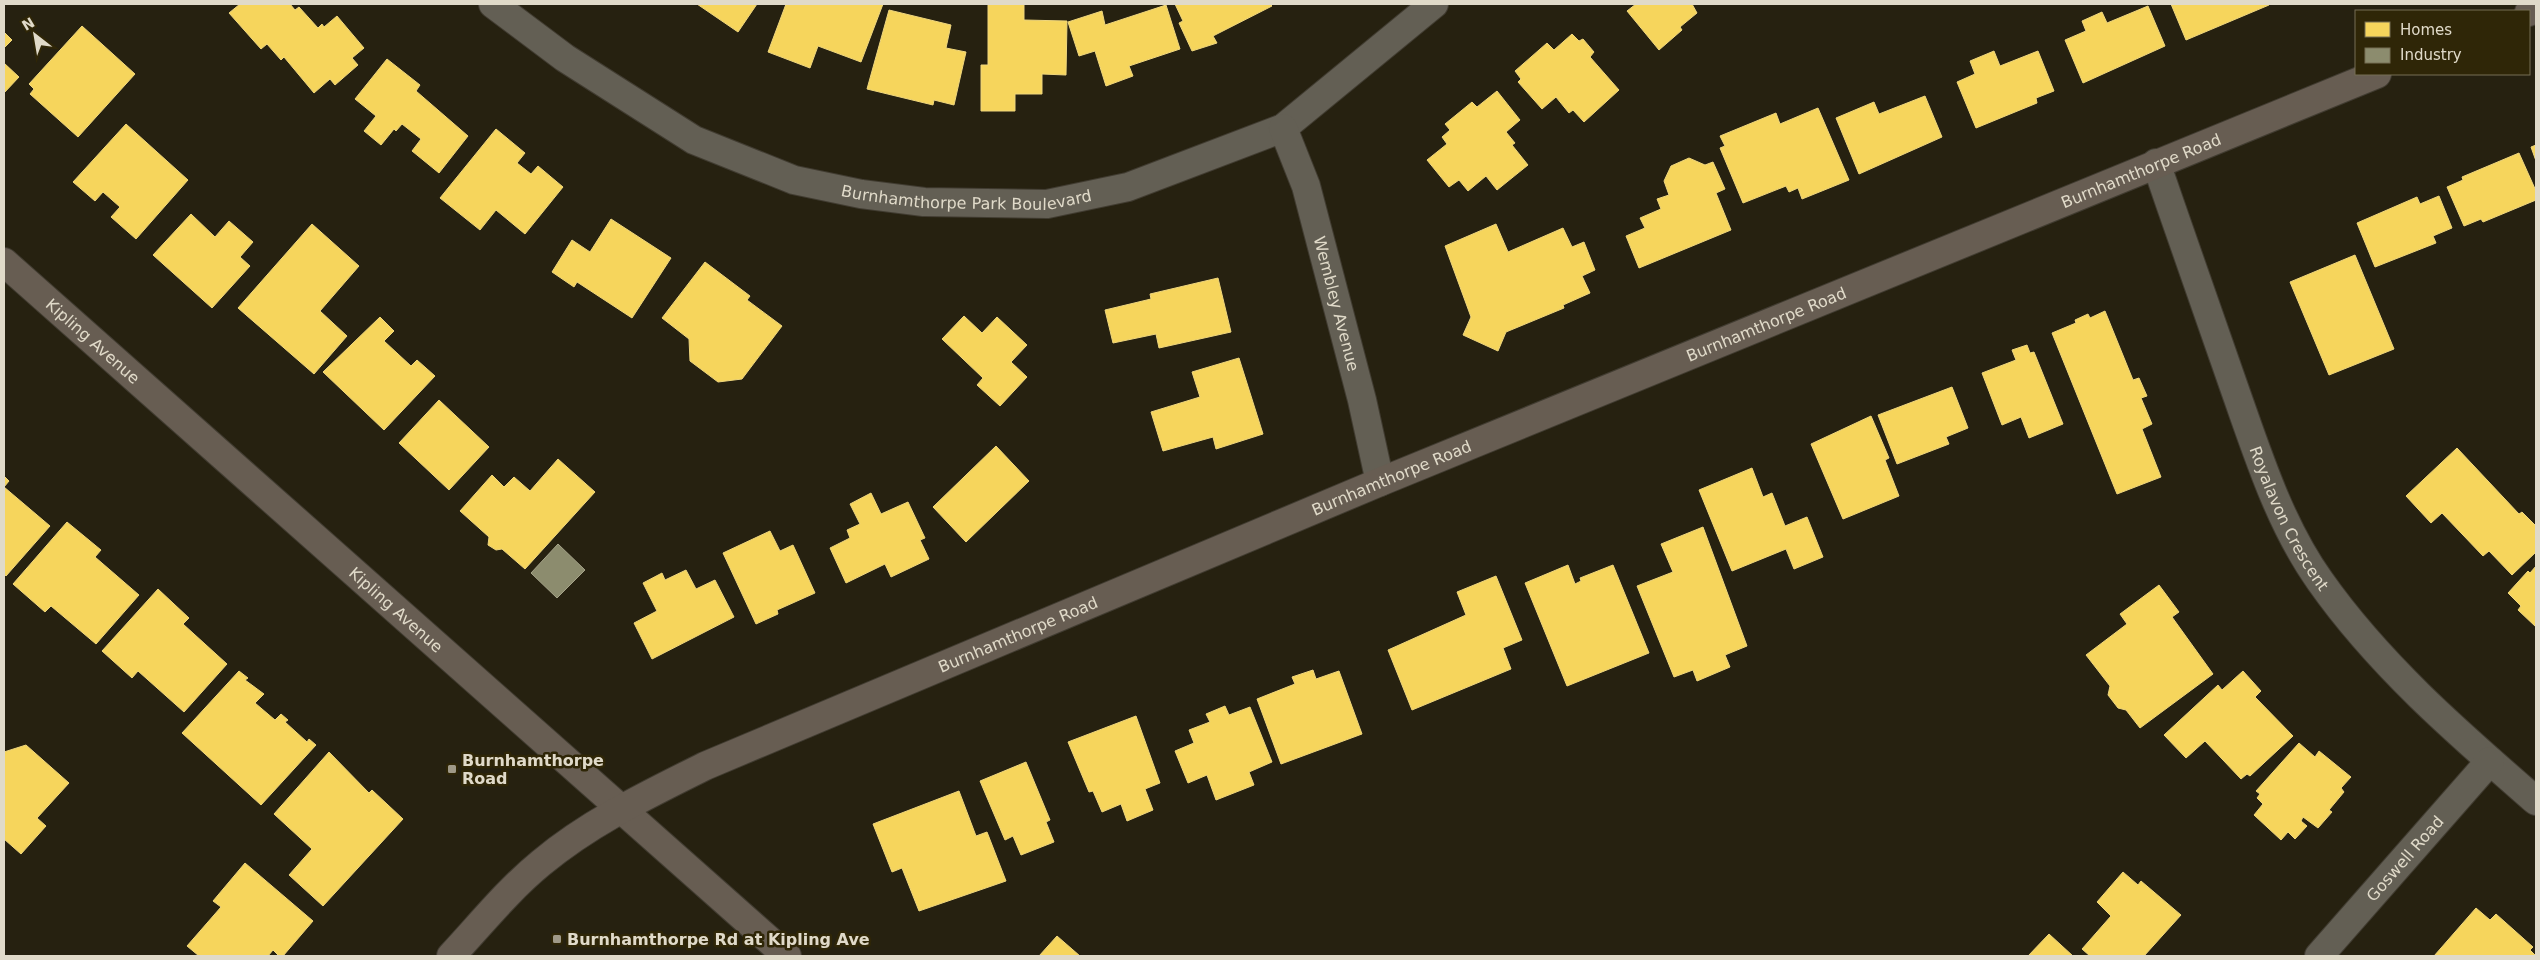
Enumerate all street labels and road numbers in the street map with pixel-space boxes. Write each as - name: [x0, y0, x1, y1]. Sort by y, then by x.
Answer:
- street label: Burnhamthorpe Road: [2058, 129, 2224, 212]
- street label: Burnhamthorpe Park Boulevard: [840, 181, 1093, 213]
- street label: Wembley Avenue: [1310, 234, 1364, 373]
- street label: Burnhamthorpe Road: [1683, 283, 1849, 365]
- street label: Kipling Avenue: [42, 294, 144, 387]
- street label: Burnhamthorpe Road: [1309, 436, 1474, 519]
- street label: Royalavon Crescent: [2246, 443, 2333, 594]
- street label: Kipling Avenue: [345, 563, 447, 656]
- street label: Burnhamthorpe Road: [935, 592, 1100, 676]
- street label: Goswell Road: [2362, 812, 2447, 905]

